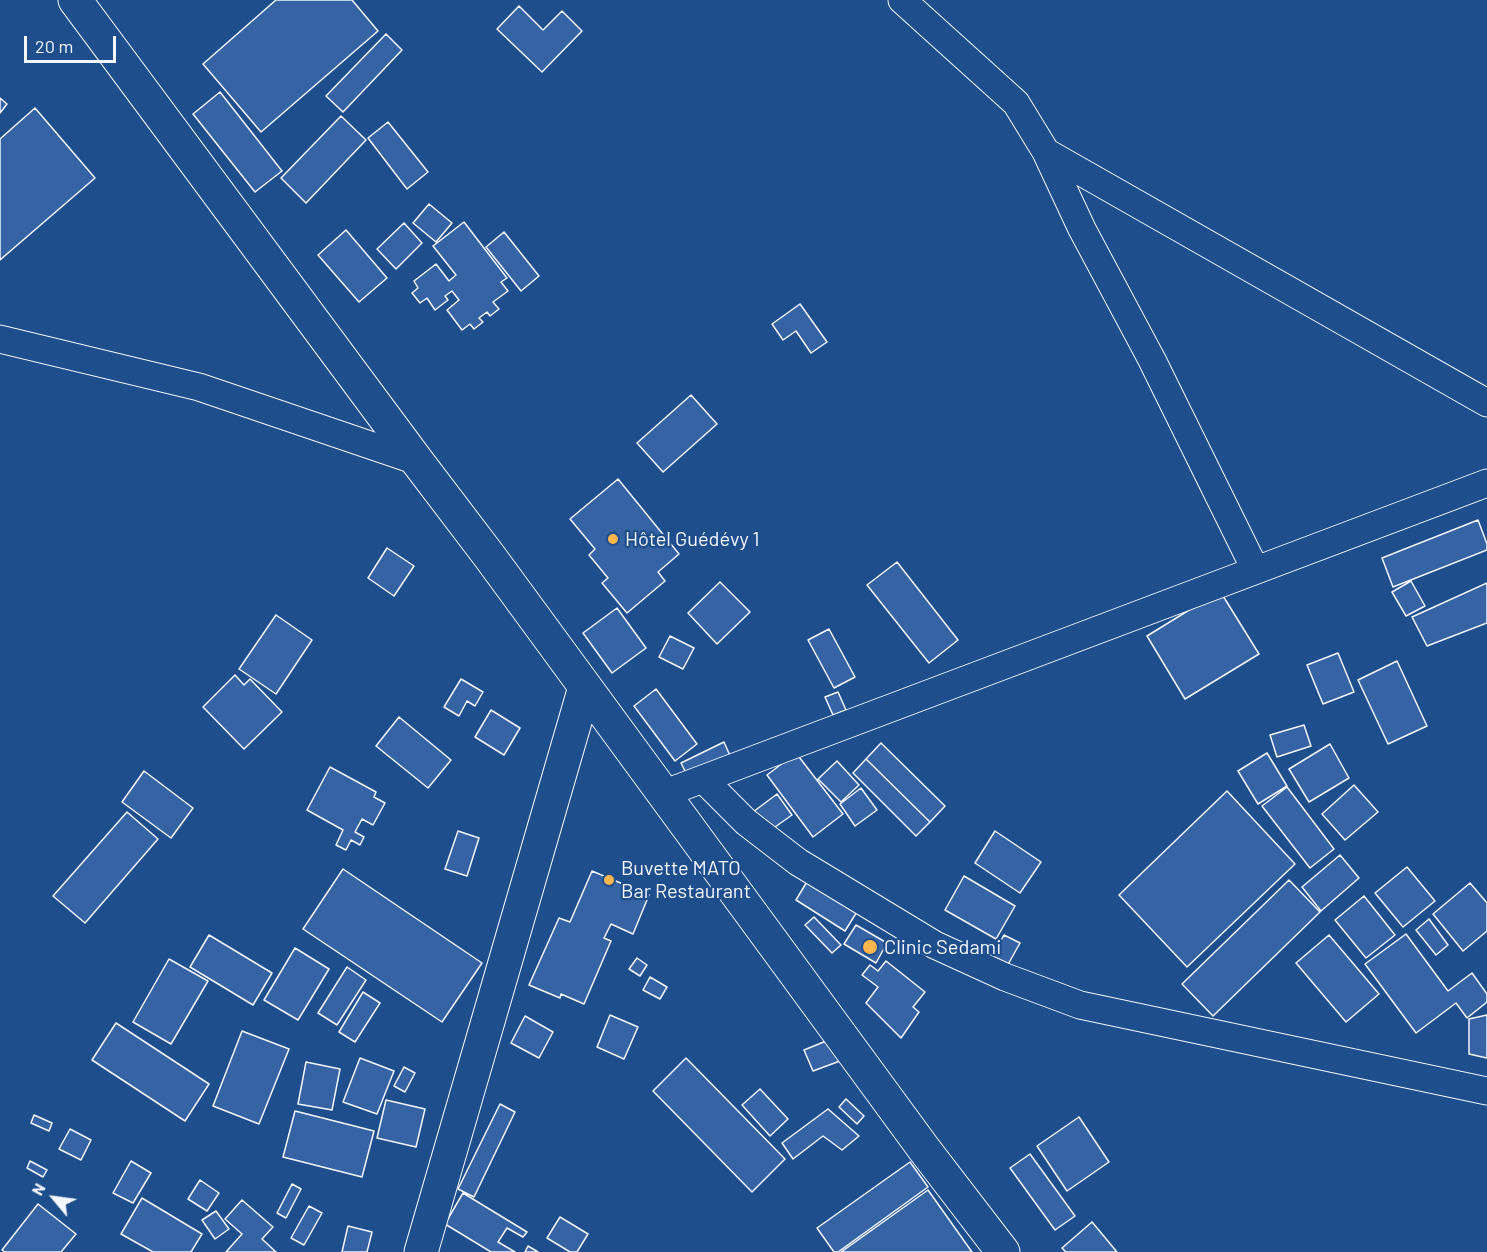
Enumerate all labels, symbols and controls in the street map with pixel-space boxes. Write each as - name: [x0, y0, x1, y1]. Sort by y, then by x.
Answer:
- scale bar: [27, 24, 118, 62]
- text: 20 m: [35, 35, 73, 57]
- place label: Hôtel Guédévy 1: [625, 527, 760, 551]
- marker: Hôtel Guédévy 1: [606, 532, 620, 546]
- place label: Buvette MATO Bar Restaurant: [621, 856, 751, 903]
- marker: Buvette MATO Bar Restaurant: [602, 873, 616, 887]
- place label: Clinic Sedami: [884, 935, 1001, 959]
- marker: Clinic Sedami: [861, 938, 879, 956]
- north arrow: [24, 1168, 84, 1228]
- text: N: [27, 1180, 49, 1198]

